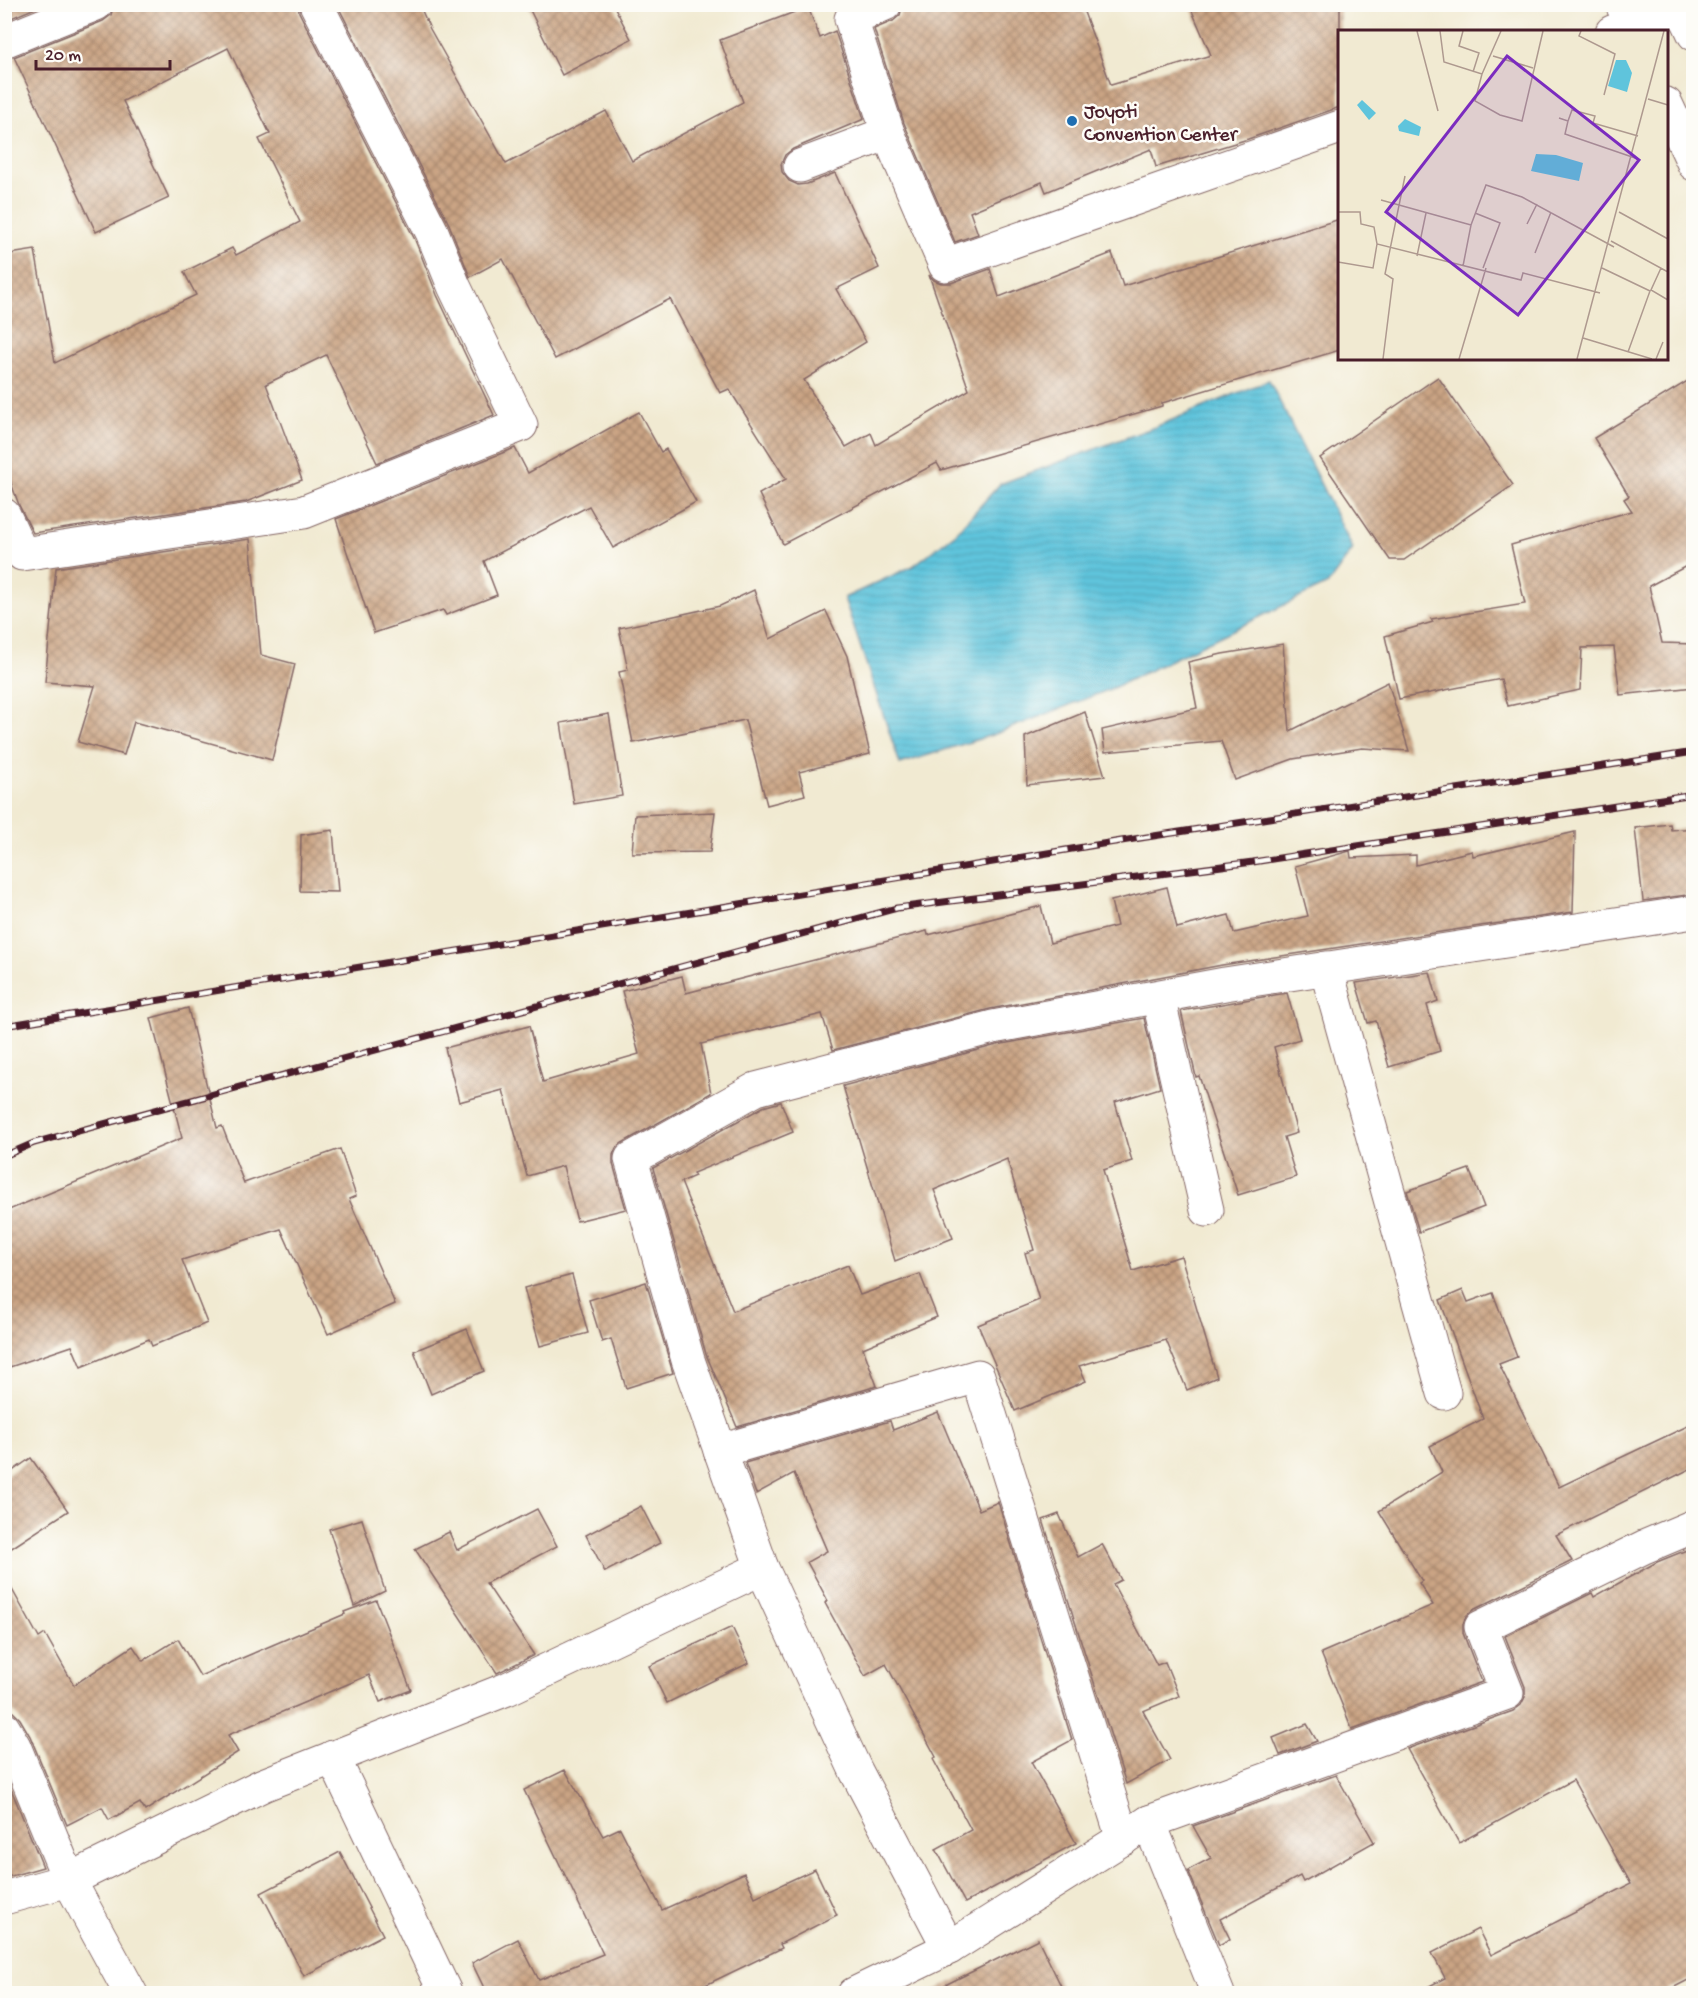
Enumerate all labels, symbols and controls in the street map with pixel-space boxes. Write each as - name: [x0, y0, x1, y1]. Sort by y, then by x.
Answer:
- inset map: [1338, 30, 1668, 360]
- scale bar: [36, 33, 170, 71]
- text: 20 m: [45, 46, 81, 67]
- place label: Joyoti Convention Center: [1084, 102, 1239, 148]
- marker: Joyoti Convention Center: [1065, 114, 1079, 128]

